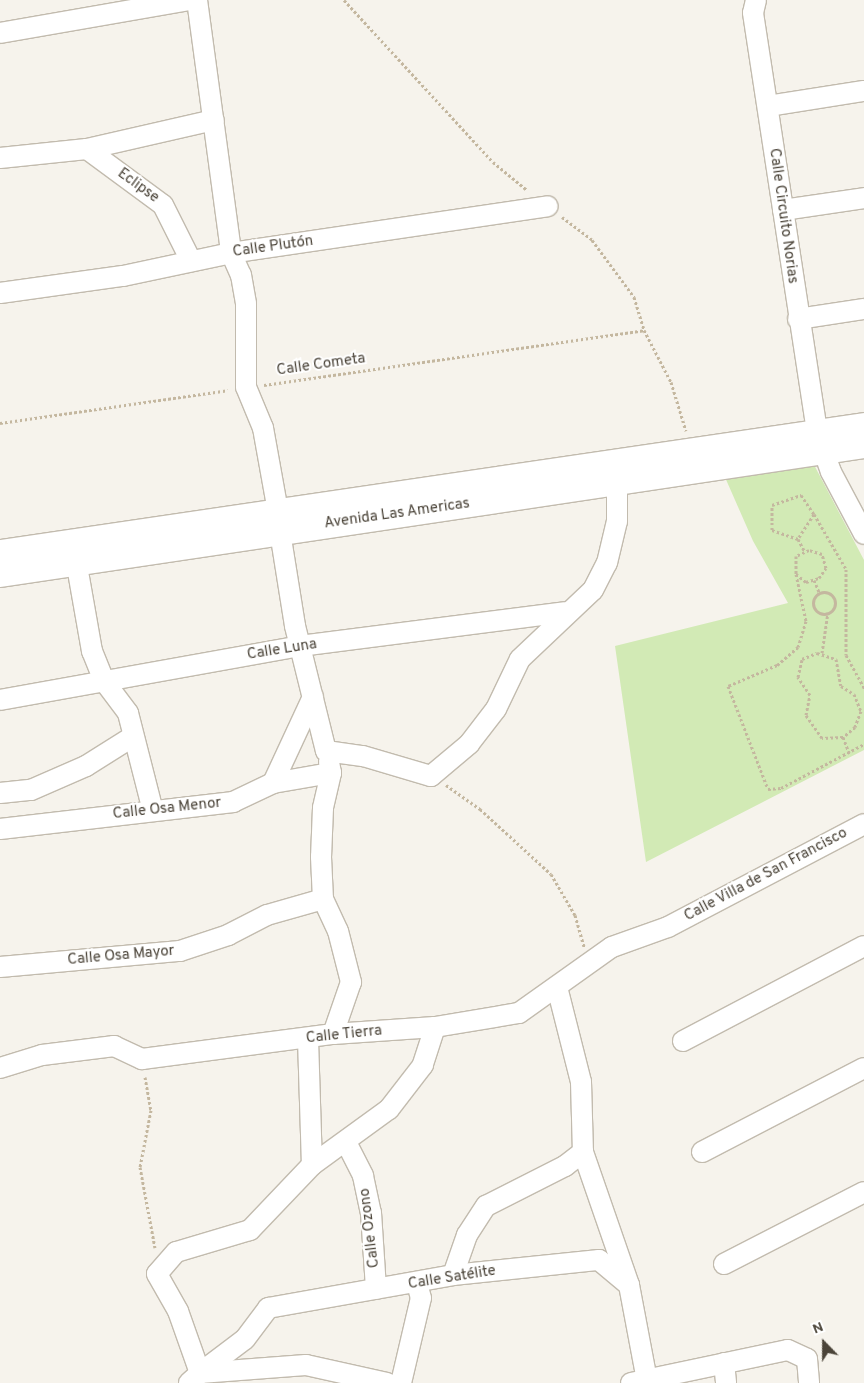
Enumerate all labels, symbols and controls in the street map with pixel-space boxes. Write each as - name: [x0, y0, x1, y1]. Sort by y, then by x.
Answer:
- street label: Calle Circuito Norias: [765, 147, 801, 285]
- street label: Eclipse: [114, 165, 162, 207]
- street label: Calle Plutón: [232, 232, 314, 262]
- street label: Calle Cometa: [275, 350, 367, 380]
- street label: Avenida Las Americas: [323, 495, 471, 533]
- street label: Calle Luna: [246, 636, 318, 664]
- street label: Calle Osa Menor: [112, 794, 222, 824]
- street label: Calle Villa de San Francisco: [681, 824, 851, 926]
- street label: Calle Osa Mayor: [67, 942, 175, 970]
- street label: Calle Tierra: [305, 1022, 383, 1048]
- street label: Calle Ozono: [356, 1187, 384, 1269]
- street label: Calle Satélite: [407, 1262, 497, 1294]
- north arrow: [799, 1318, 849, 1368]
- text: N: [810, 1319, 826, 1338]

